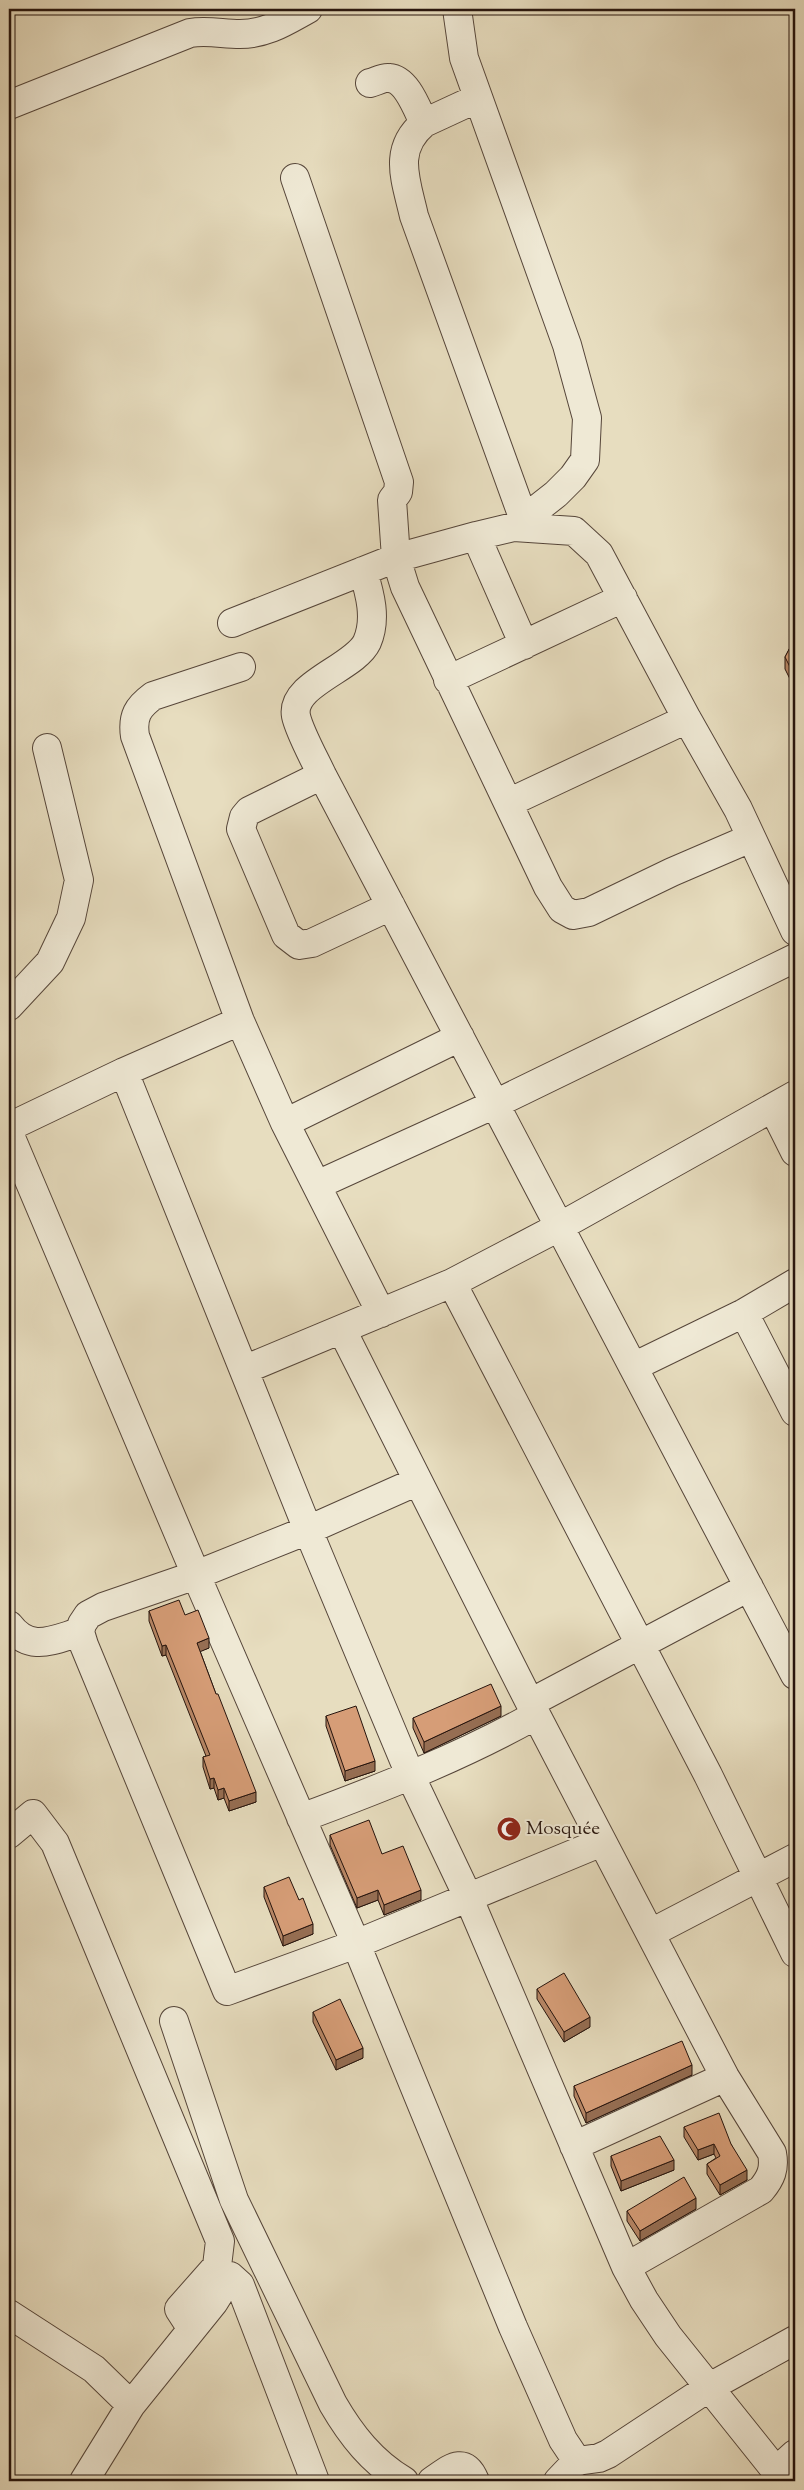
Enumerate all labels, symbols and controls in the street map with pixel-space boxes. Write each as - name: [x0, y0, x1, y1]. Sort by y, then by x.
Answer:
- mosque icon: Mosquée: [496, 1816, 522, 1842]
- place label: Mosquée: [526, 1816, 600, 1843]

